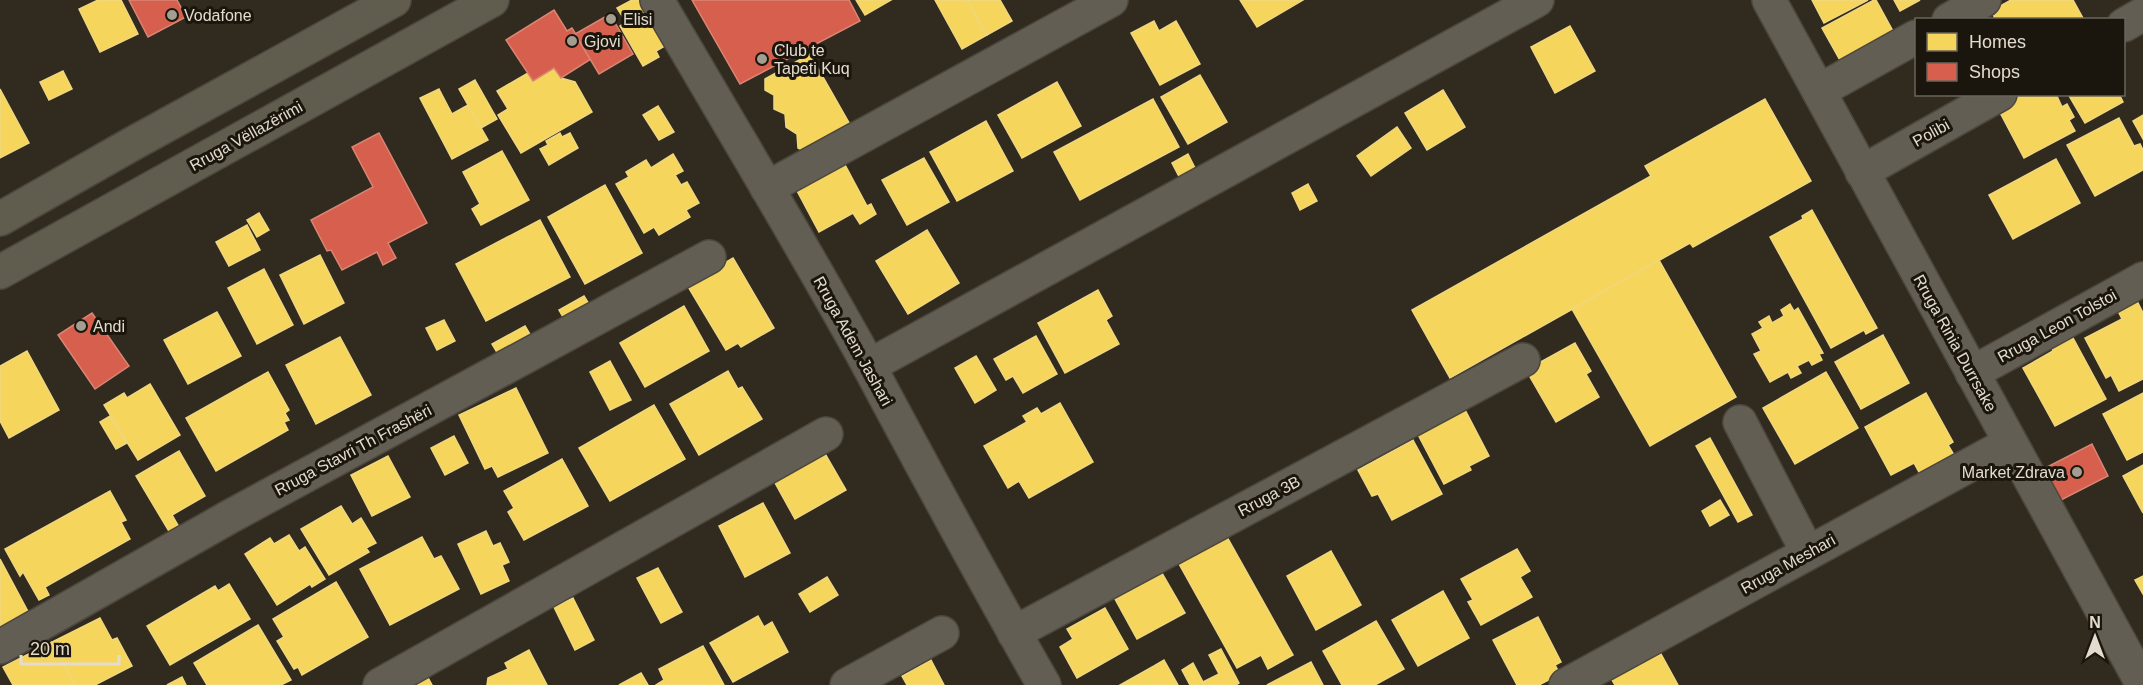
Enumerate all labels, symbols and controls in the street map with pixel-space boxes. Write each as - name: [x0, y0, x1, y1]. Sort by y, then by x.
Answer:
- place label: Vodafone: [184, 7, 252, 24]
- marker: Vodafone: [165, 8, 179, 22]
- place label: Elisi: [623, 11, 652, 28]
- marker: Elisi: [604, 12, 618, 26]
- legend: [1915, 18, 2125, 96]
- text: Homes: [1969, 32, 2026, 52]
- place label: Gjovi: [584, 33, 620, 50]
- marker: Gjovi: [565, 34, 579, 48]
- place label: Club te Tapeti Kuq: [774, 42, 850, 77]
- marker: Club te Tapeti Kuq: [755, 52, 769, 66]
- text: Shops: [1969, 62, 2020, 82]
- street label: Rruga Vëllazërimi: [187, 98, 305, 174]
- street label: Polibi: [1910, 116, 1952, 150]
- street label: Rruga Rinia Durrsake: [1910, 272, 2000, 414]
- street label: Rruga Adem Jashari: [810, 273, 896, 409]
- street label: Rruga Leon Tolstoi: [1995, 286, 2119, 366]
- place label: Andi: [93, 318, 125, 335]
- marker: Andi: [74, 319, 88, 333]
- street label: Rruga Stavri Th Frashëri: [272, 401, 434, 499]
- place label: Market Zdrava: [1962, 464, 2065, 481]
- marker: Market Zdrava: [2070, 465, 2084, 479]
- street label: Rruga 3B: [1235, 473, 1303, 519]
- street label: Rruga Meshari: [1738, 531, 1838, 597]
- north arrow: [2065, 607, 2125, 667]
- text: N: [2089, 614, 2101, 631]
- scale bar: [21, 628, 118, 666]
- text: 20 m: [30, 639, 70, 659]

